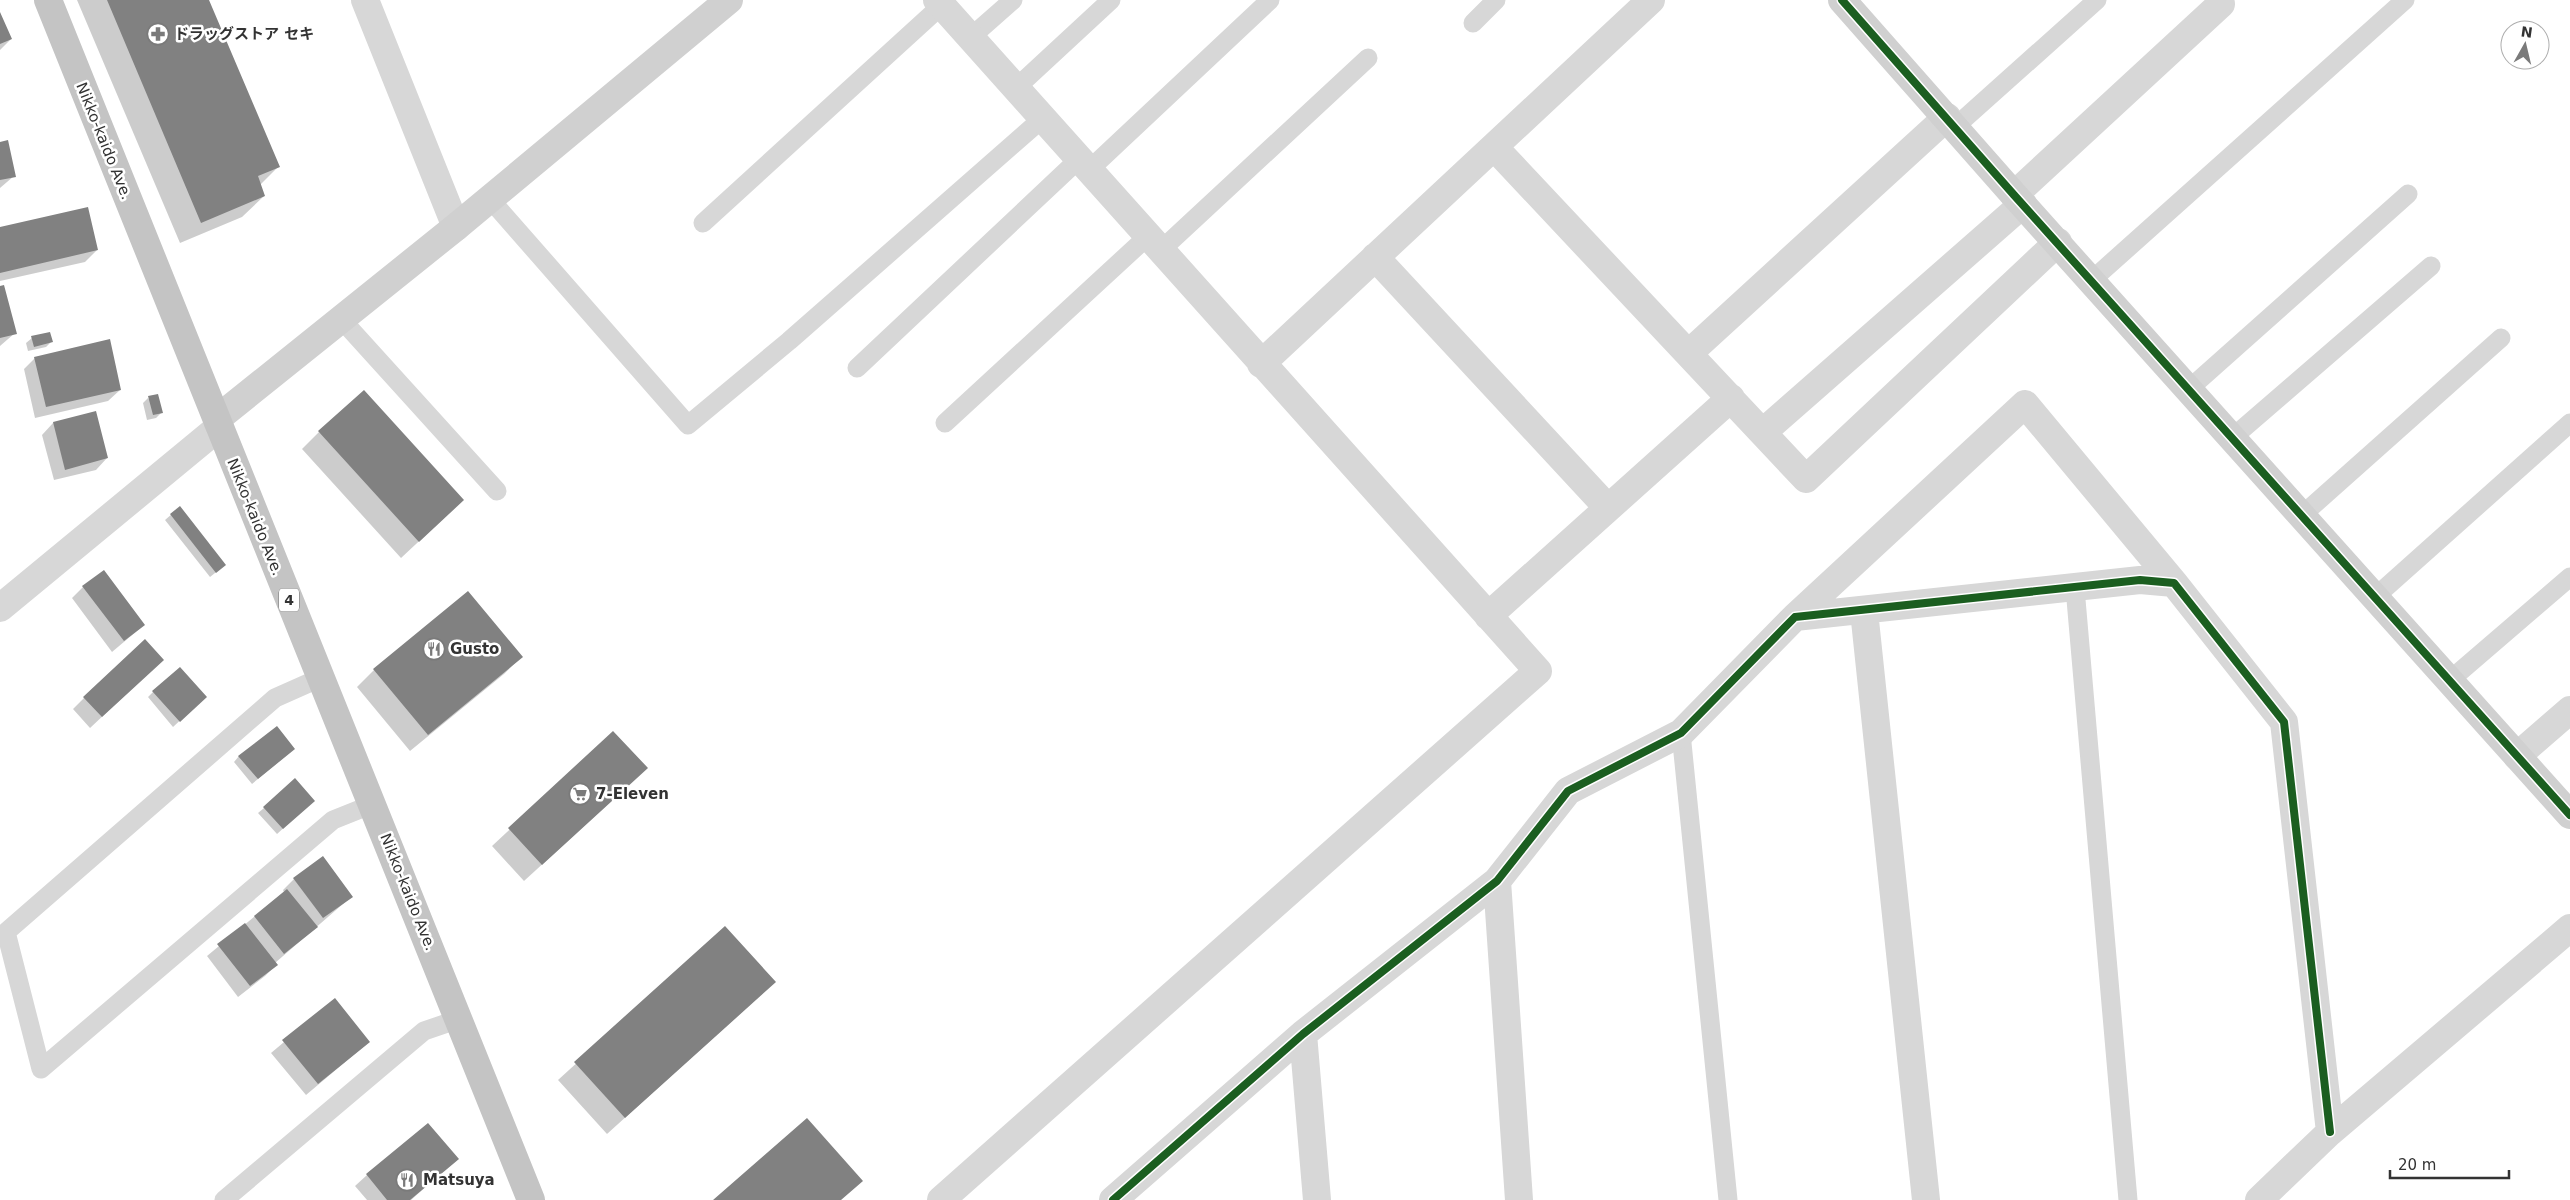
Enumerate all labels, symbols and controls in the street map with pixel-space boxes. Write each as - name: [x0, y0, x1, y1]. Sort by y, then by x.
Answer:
- north arrow: [2500, 20, 2550, 70]
- pharmacy icon: ドラッグストア セキ: [146, 22, 170, 46]
- text: N: [2520, 23, 2534, 41]
- place label: ドラッグストア セキ: [174, 25, 314, 43]
- street label: Nikko-kaido Ave.: [72, 80, 136, 202]
- street label: Nikko-kaido Ave.: [223, 456, 287, 578]
- road number: 4: [279, 588, 299, 612]
- restaurant icon: Gusto: [422, 637, 446, 661]
- place label: Gusto: [450, 640, 499, 658]
- supermarket icon: 7-Eleven: [568, 782, 592, 806]
- place label: 7-Eleven: [596, 785, 669, 803]
- street label: Nikko-kaido Ave.: [376, 831, 440, 953]
- scale bar: [2390, 1148, 2509, 1180]
- text: 20 m: [2398, 1156, 2436, 1174]
- restaurant icon: Matsuya: [395, 1168, 419, 1192]
- place label: Matsuya: [423, 1171, 495, 1189]

